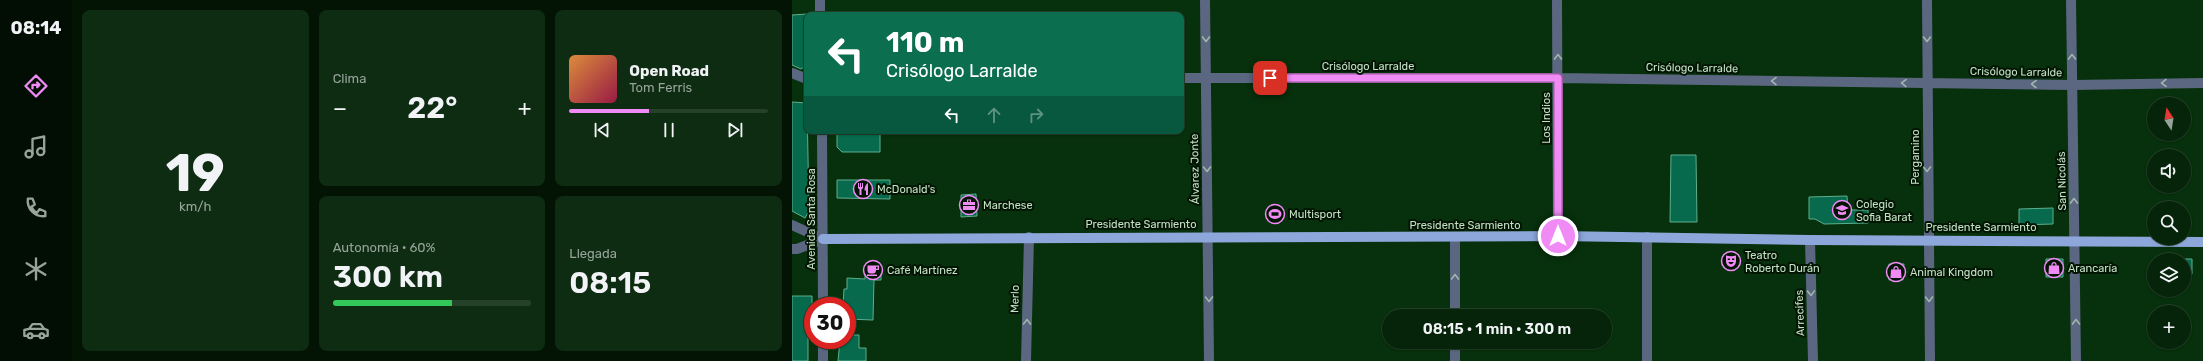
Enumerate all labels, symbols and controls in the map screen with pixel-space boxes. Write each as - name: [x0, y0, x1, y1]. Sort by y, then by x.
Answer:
- text: 08:14: [11, 17, 61, 39]
- text: 110 m: [886, 26, 964, 59]
- icon: left: [820, 28, 872, 80]
- one-way arrow: [1202, 36, 1210, 42]
- one-way arrow: [1923, 36, 1931, 42]
- one-way arrow: [1554, 54, 1562, 60]
- one-way arrow: [2068, 54, 2076, 60]
- text: Crisólogo Larralde: [886, 60, 1038, 82]
- street label: Crisólogo Larralde: [1322, 60, 1414, 73]
- pin: [1253, 61, 1287, 95]
- street label: Crisólogo Larralde: [1646, 61, 1738, 75]
- text: Open Road: [629, 62, 709, 80]
- street label: Crisólogo Larralde: [1970, 65, 2062, 79]
- icon: arrive: [1259, 67, 1281, 89]
- text: Clima: [333, 71, 366, 86]
- icon: directions: [22, 72, 50, 100]
- one-way arrow: [1771, 77, 1777, 85]
- one-way arrow: [1901, 79, 1907, 87]
- one-way arrow: [2161, 79, 2167, 87]
- text: Tom Ferris: [629, 80, 692, 95]
- one-way arrow: [2031, 80, 2037, 89]
- text: 22°: [407, 90, 457, 126]
- street label: Los Indios: [1540, 92, 1553, 144]
- text: −: [333, 95, 347, 122]
- text: +: [518, 95, 531, 122]
- north arrow: [2147, 97, 2191, 141]
- map controls: [2147, 97, 2191, 349]
- icon: left: [941, 104, 963, 126]
- icon: ahead: [983, 104, 1005, 126]
- icon: right: [1025, 104, 1047, 126]
- icon: previous: [591, 119, 613, 141]
- icon: pause: [658, 119, 680, 141]
- icon: next: [724, 119, 746, 141]
- street label: Pergamino: [1909, 129, 1922, 185]
- icon: music: [22, 133, 50, 161]
- street label: Álvarez Jonte: [1188, 133, 1202, 205]
- text: 19: [166, 142, 225, 204]
- button: sound: [2147, 149, 2191, 193]
- street label: San Nicolás: [2055, 151, 2069, 211]
- one-way arrow: [1203, 166, 1211, 172]
- one-way arrow: [1923, 166, 1931, 172]
- street label: Avenida Santa Rosa: [805, 168, 818, 270]
- restaurant icon: McDonald's: [852, 178, 874, 200]
- place label: McDonald's: [877, 183, 936, 196]
- icon: phone: [22, 194, 50, 222]
- office icon: Marchese: [958, 194, 980, 216]
- place label: Colegio Sofia Barat: [1856, 198, 1912, 224]
- one-way arrow: [2070, 198, 2078, 204]
- text: km/h: [179, 199, 212, 214]
- place label: Marchese: [983, 199, 1033, 212]
- school or university icon: Colegio Sofia Barat: [1831, 199, 1853, 221]
- button: search: [2147, 201, 2191, 245]
- sports icon: Multisport: [1264, 203, 1286, 225]
- place label: Multisport: [1289, 208, 1342, 221]
- position arrow: [1537, 215, 1579, 257]
- street label: Presidente Sarmiento: [1086, 218, 1196, 231]
- street label: Presidente Sarmiento: [1410, 219, 1520, 232]
- street label: Presidente Sarmiento: [1926, 221, 2036, 234]
- text: Autonomía · 60%: [333, 240, 436, 255]
- text: Llegada: [569, 246, 617, 261]
- place label: Teatro Roberto Durán: [1745, 249, 1820, 275]
- theatre icon: Teatro Roberto Durán: [1720, 250, 1742, 272]
- button: layers: [2147, 253, 2191, 297]
- icon: climate: [22, 255, 50, 283]
- shop icon: Arancaría: [2043, 257, 2065, 279]
- text: 300 km: [333, 259, 443, 295]
- cafe icon: Café Martínez: [862, 259, 884, 281]
- shop icon: Animal Kingdom: [1885, 261, 1907, 283]
- place label: Arancaría: [2068, 262, 2117, 275]
- place label: Café Martínez: [887, 264, 958, 277]
- text: 08:15: [569, 265, 651, 301]
- place label: Animal Kingdom: [1910, 266, 1993, 279]
- one-way arrow: [1451, 274, 1459, 280]
- street label: Merlo: [1008, 285, 1022, 313]
- street label: Arrecifes: [1793, 289, 1807, 336]
- one-way arrow: [1807, 290, 1815, 296]
- one-way arrow: [1204, 296, 1213, 302]
- one-way arrow: [1924, 296, 1933, 302]
- speed limit sign: 30: [804, 297, 856, 349]
- button: +: [2147, 305, 2191, 349]
- icon: car: [22, 316, 50, 344]
- one-way arrow: [1023, 319, 1031, 325]
- one-way arrow: [2072, 319, 2080, 325]
- text: 08:15 · 1 min · 300 m: [1423, 320, 1571, 338]

